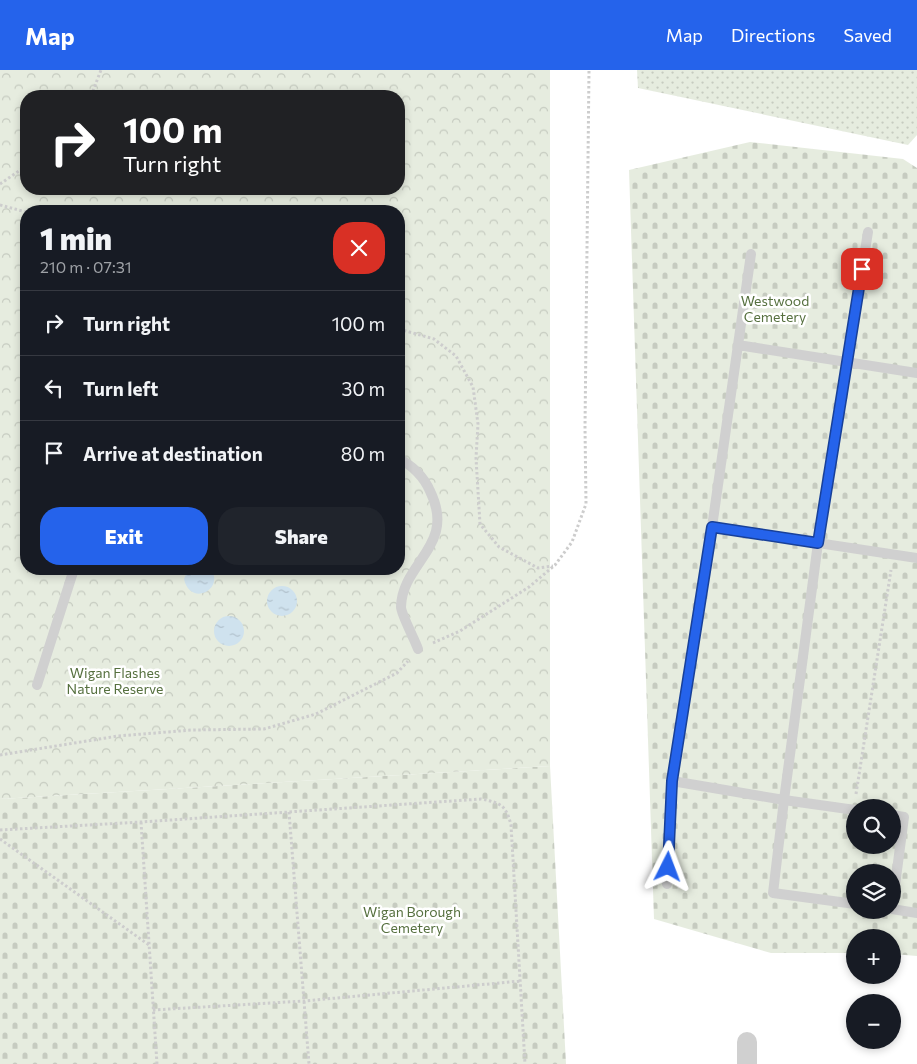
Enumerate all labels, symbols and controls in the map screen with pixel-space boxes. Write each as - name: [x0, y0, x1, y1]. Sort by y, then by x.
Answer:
- text: Map: [25, 21, 75, 50]
- text: Map: [666, 24, 703, 46]
- text: Directions: [731, 24, 815, 46]
- text: Saved: [843, 24, 892, 46]
- text: 100 m: [123, 107, 223, 150]
- icon: right: [40, 110, 105, 175]
- text: Turn right: [123, 150, 221, 177]
- text: 1 min: [40, 219, 112, 256]
- button: close: [333, 222, 385, 274]
- pin: [841, 248, 883, 290]
- icon: arrive: [848, 255, 876, 283]
- text: 210 m · 07:31: [40, 257, 132, 276]
- park label: Westwood Cemetery: [741, 292, 809, 325]
- icon: right: [40, 309, 68, 337]
- text: Turn right: [83, 312, 170, 335]
- text: 100 m: [332, 312, 385, 335]
- icon: left: [40, 374, 68, 402]
- text: Turn left: [83, 377, 158, 400]
- text: 30 m: [342, 377, 385, 400]
- icon: arrive: [40, 439, 68, 467]
- text: Arrive at destination: [83, 442, 263, 465]
- text: 80 m: [341, 442, 385, 465]
- button: Exit: [40, 507, 208, 565]
- button: Share: [218, 507, 385, 565]
- park label: Wigan Flashes Nature Reserve: [67, 664, 163, 697]
- map controls: [846, 799, 901, 1049]
- button: search: [846, 799, 901, 854]
- position arrow: [641, 840, 693, 892]
- button: layers: [846, 864, 901, 919]
- park label: Wigan Borough Cemetery: [363, 903, 461, 936]
- button: +: [846, 929, 901, 984]
- button: −: [846, 994, 901, 1049]

